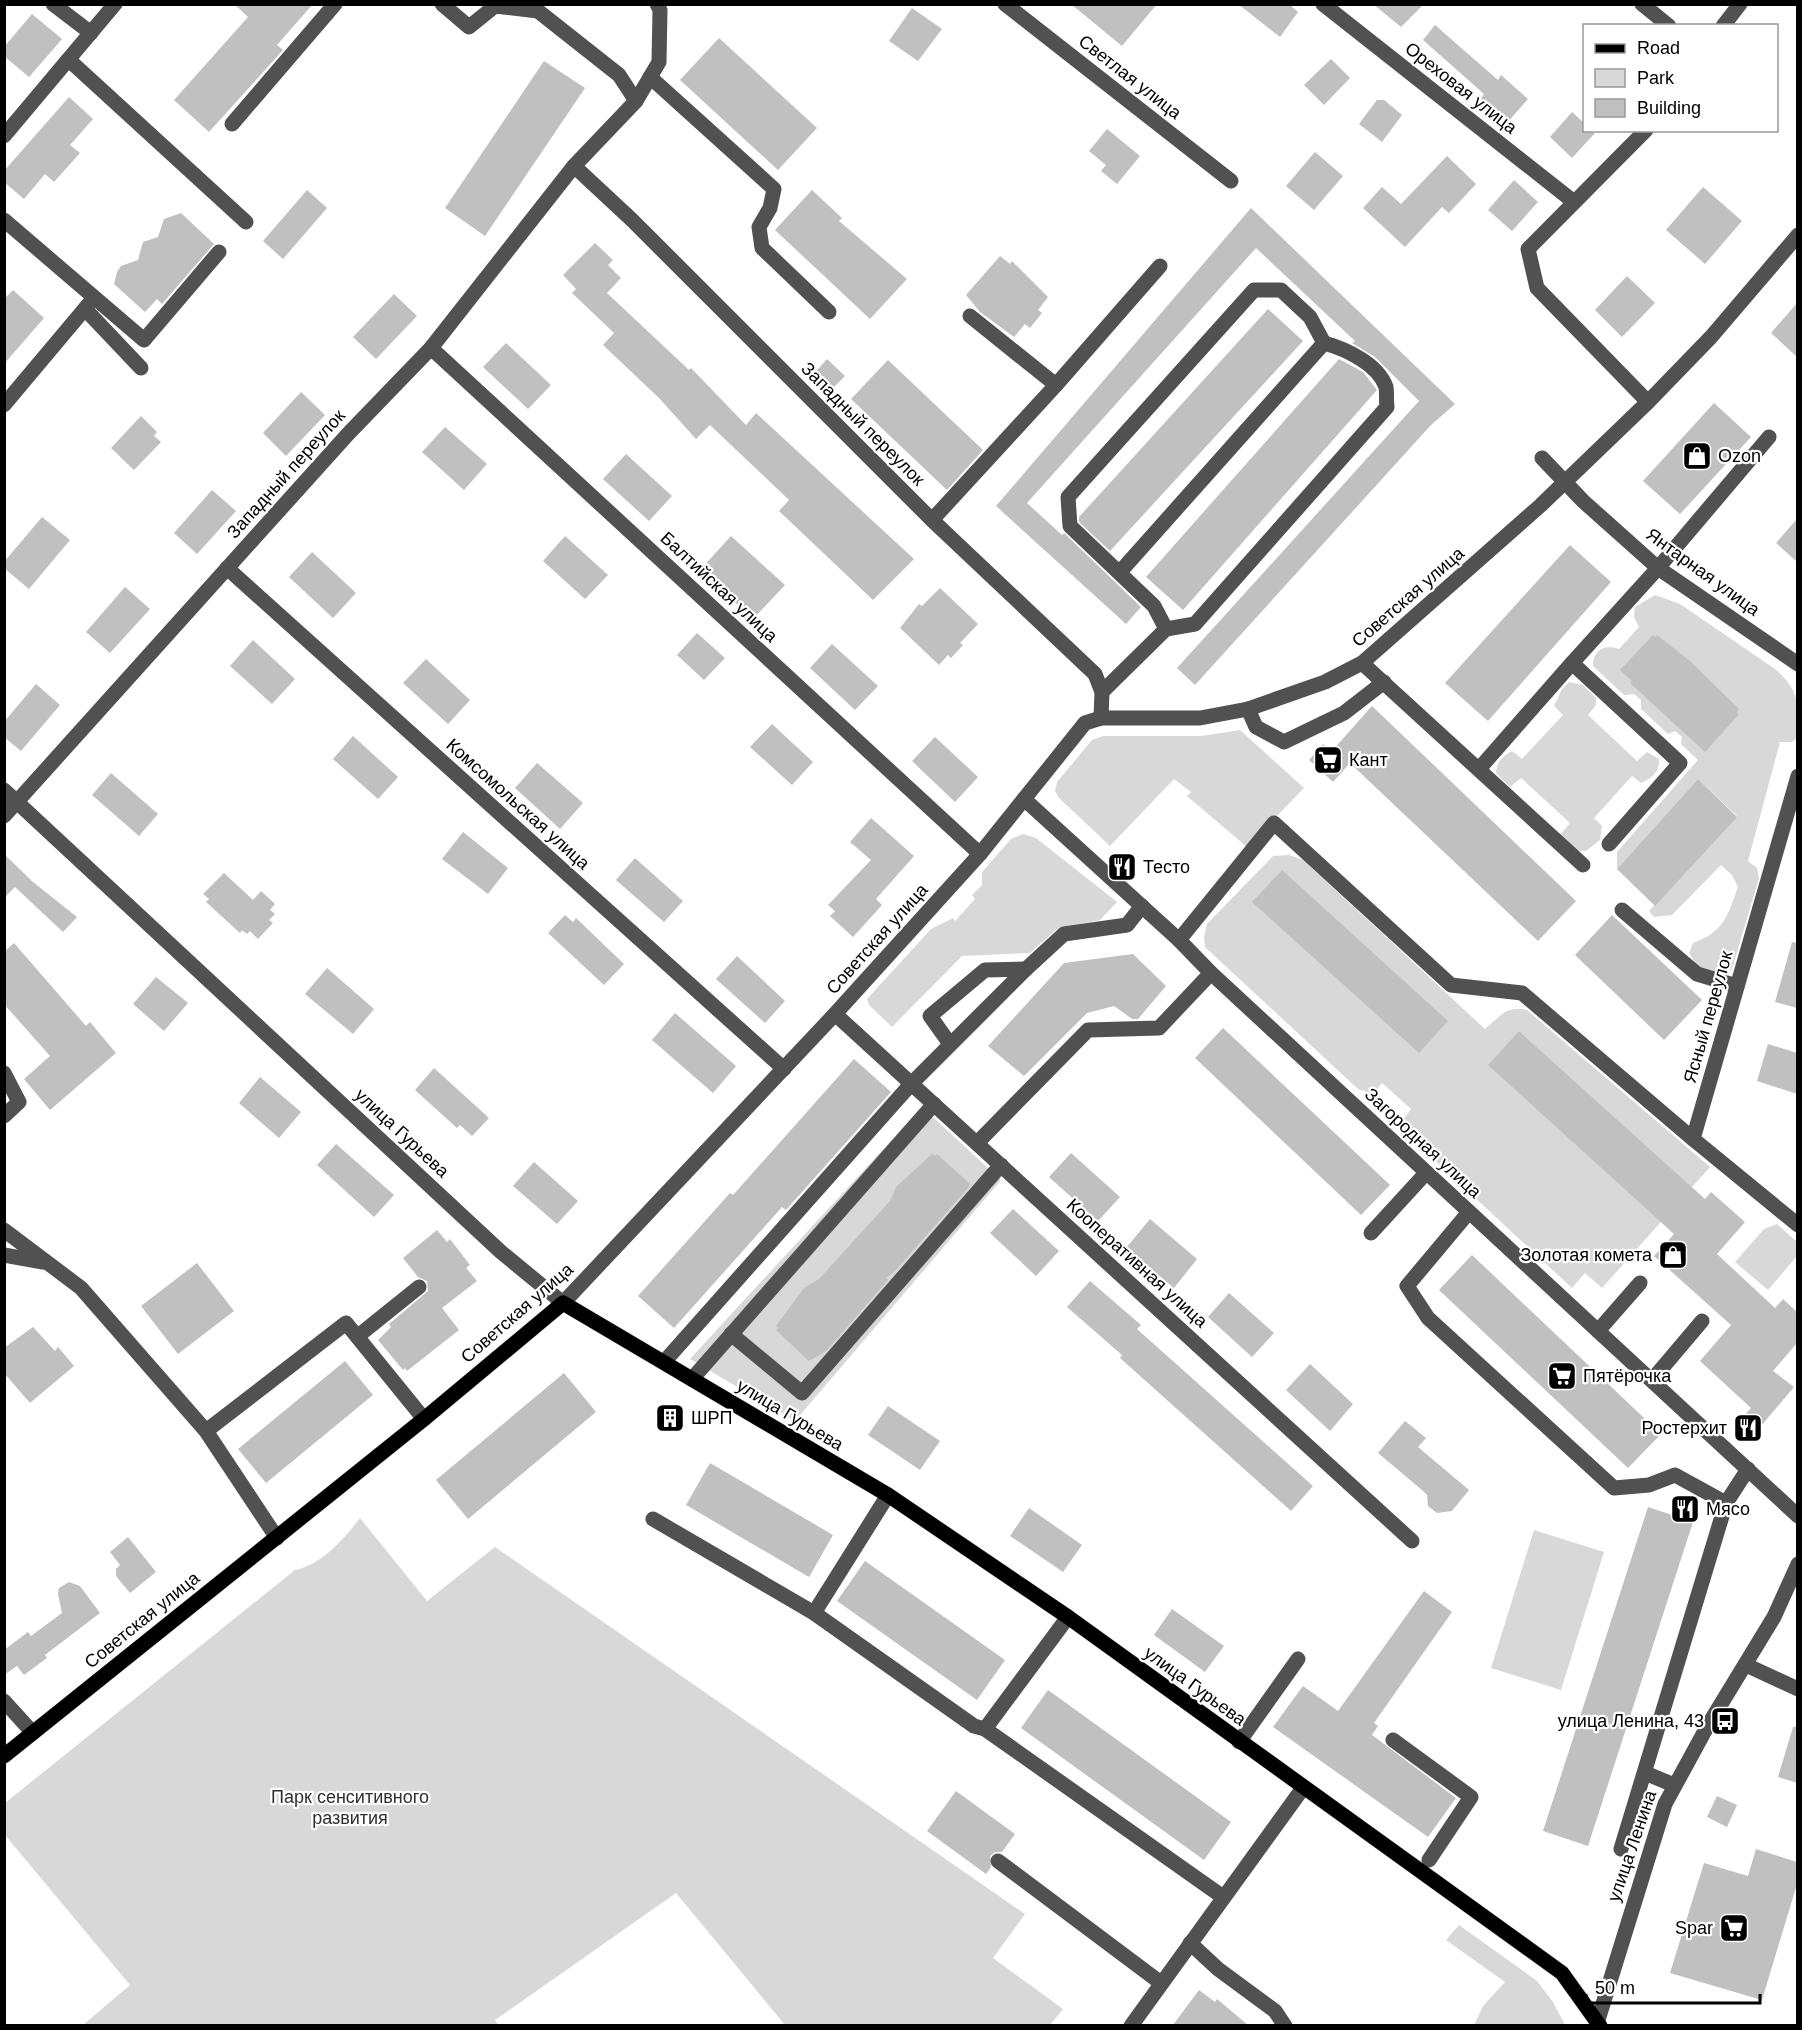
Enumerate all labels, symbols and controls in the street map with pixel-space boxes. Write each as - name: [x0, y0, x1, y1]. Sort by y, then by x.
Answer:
- legend: [1583, 24, 1778, 132]
- street label: Светлая улица: [1075, 31, 1186, 124]
- street label: Ореховая улица: [1401, 38, 1522, 138]
- text: Road: [1637, 38, 1680, 58]
- text: Park: [1637, 68, 1675, 88]
- text: Building: [1637, 98, 1701, 118]
- street label: Западный переулок: [797, 358, 929, 490]
- street label: Западный переулок: [223, 406, 349, 542]
- shop icon: Ozon: [1681, 440, 1713, 472]
- place label: Ozon: [1718, 446, 1761, 466]
- street label: Янтарная улица: [1642, 524, 1764, 620]
- street label: Балтийская улица: [657, 528, 782, 647]
- street label: Советская улица: [1348, 542, 1469, 651]
- street label: Комсомольская улица: [442, 735, 594, 874]
- supermarket icon: Кант: [1312, 744, 1344, 776]
- place label: Кант: [1349, 750, 1388, 770]
- restaurant icon: Тесто: [1106, 851, 1138, 883]
- place label: Тесто: [1143, 857, 1190, 877]
- street label: Советская улица: [822, 879, 932, 998]
- street label: Ясный переулок: [1680, 948, 1736, 1085]
- street label: Загородная улица: [1361, 1084, 1486, 1203]
- street label: улица Гурьева: [351, 1085, 454, 1182]
- street label: Кооперативная улица: [1063, 1195, 1212, 1332]
- shop icon: Золотая комета: [1657, 1239, 1689, 1271]
- place label: Золотая комета: [1520, 1245, 1653, 1265]
- street label: Советская улица: [457, 1258, 578, 1367]
- supermarket icon: Пятёрочка: [1546, 1360, 1578, 1392]
- place label: Пятёрочка: [1583, 1366, 1672, 1386]
- street label: улица Гурьева: [733, 1375, 848, 1455]
- building icon: ШРП: [654, 1402, 686, 1434]
- place label: ШРП: [691, 1408, 732, 1428]
- restaurant icon: Ростерхит: [1732, 1412, 1764, 1444]
- place label: Ростерхит: [1642, 1418, 1727, 1438]
- restaurant icon: Мясо: [1669, 1493, 1701, 1525]
- place label: Мясо: [1706, 1499, 1750, 1519]
- street label: Советская улица: [81, 1567, 204, 1672]
- street label: улица Гурьева: [1140, 1642, 1250, 1730]
- bus stop icon: улица Ленина, 43: [1709, 1705, 1741, 1737]
- place label: улица Ленина, 43: [1558, 1711, 1704, 1731]
- park label: Парк сенситивного развития: [271, 1787, 429, 1828]
- street label: улица Ленина: [1604, 1787, 1661, 1904]
- supermarket icon: Spar: [1718, 1912, 1750, 1944]
- place label: Spar: [1675, 1918, 1713, 1938]
- scale bar: [1586, 1967, 1760, 2005]
- text: 50 m: [1595, 1978, 1635, 1998]

